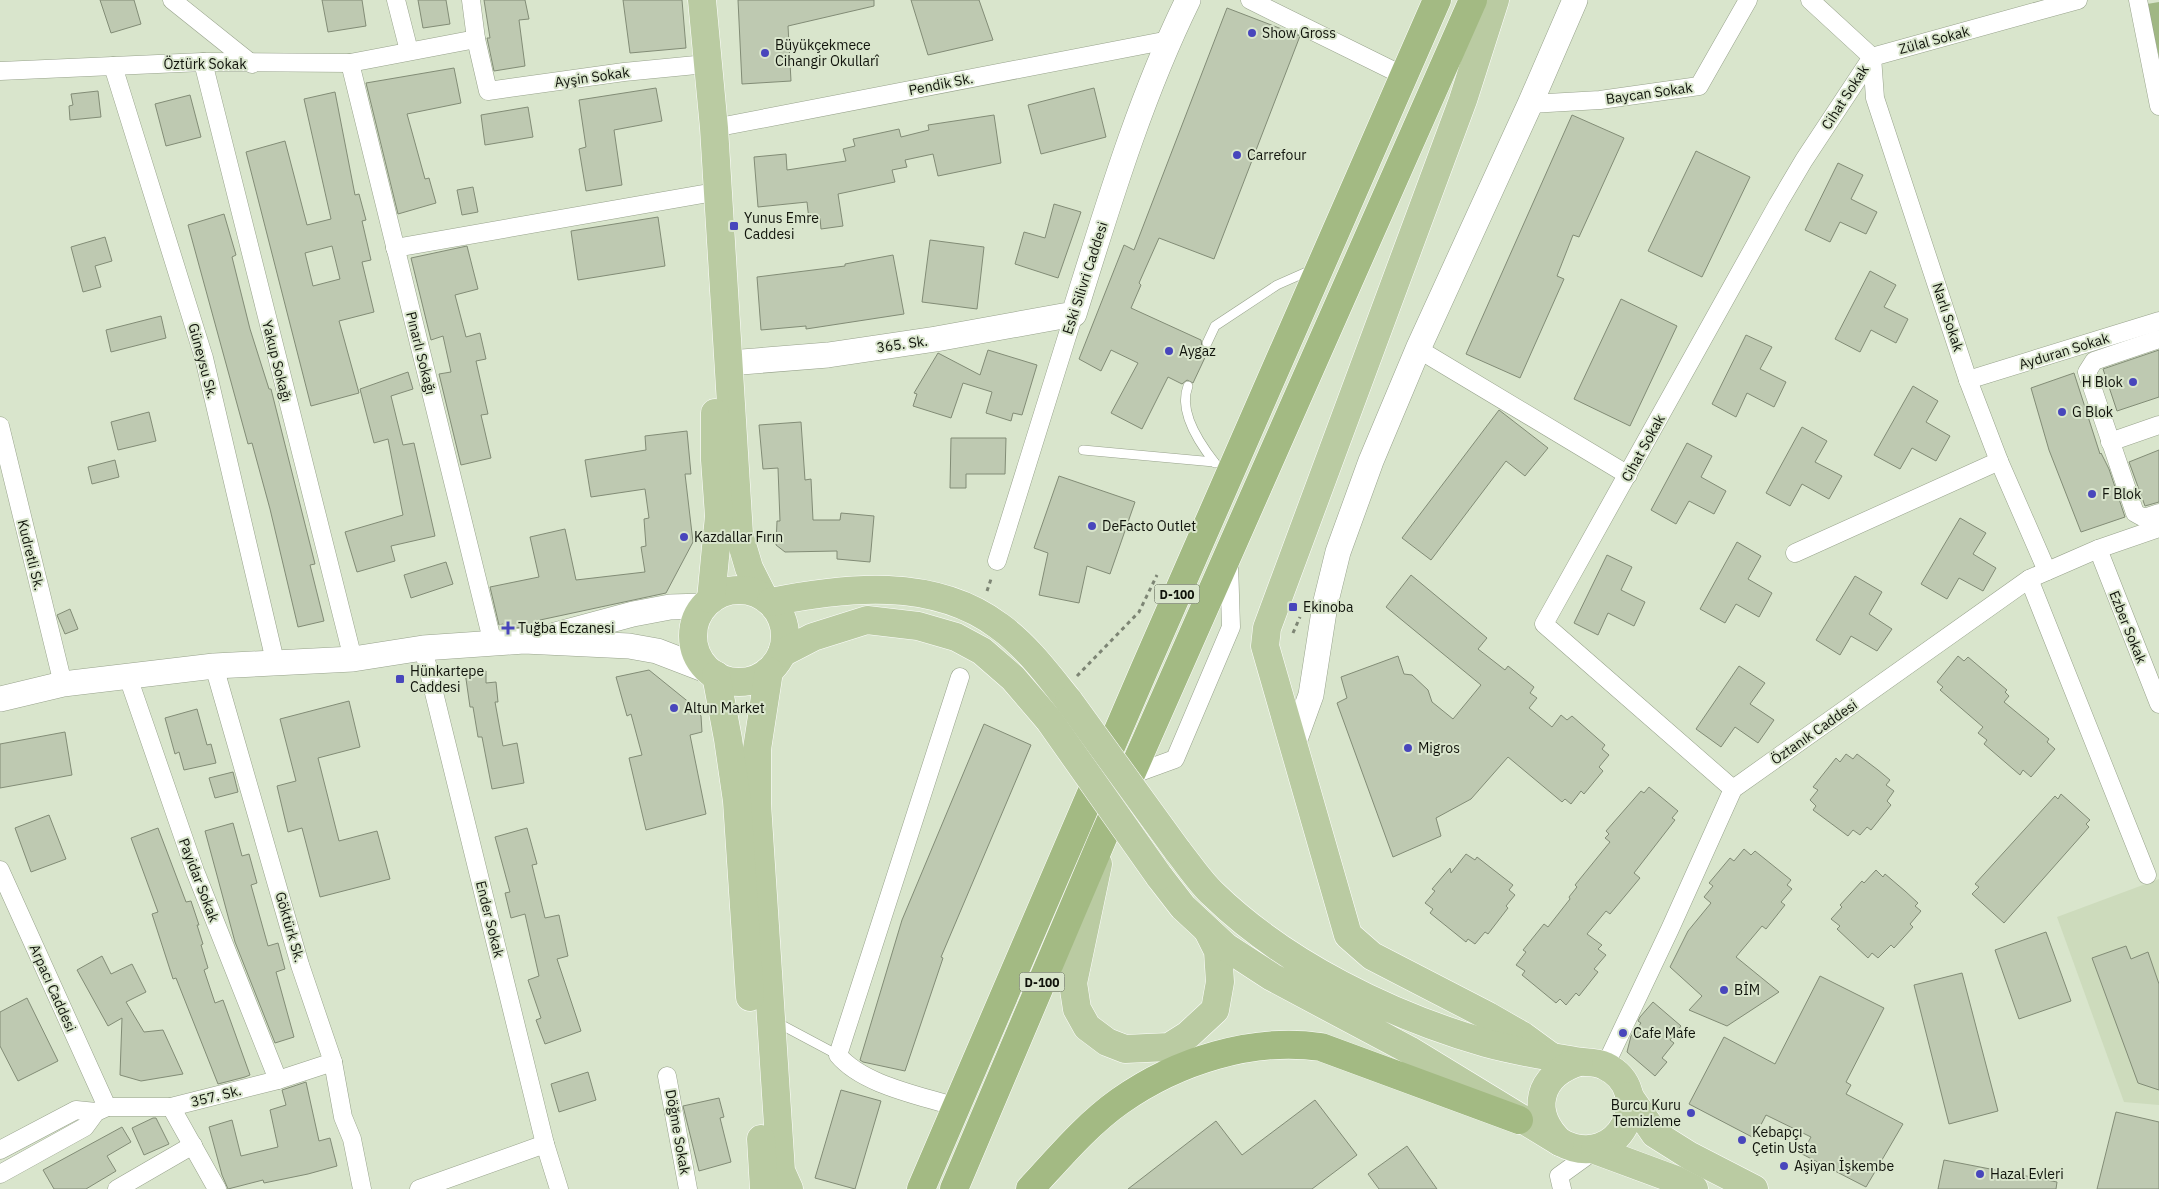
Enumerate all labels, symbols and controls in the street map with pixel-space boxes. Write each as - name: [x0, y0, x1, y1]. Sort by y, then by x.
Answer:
- street label: Zülal Sokak: [1897, 22, 1972, 58]
- place label: Show Gross: [1262, 24, 1336, 42]
- marker: Show Gross: [1246, 27, 1258, 39]
- place label: Büyükçekmece Cihangir Okullarî: [775, 36, 879, 70]
- marker: Büyükçekmece Cihangir Okullarî: [759, 47, 771, 59]
- street label: Öztürk Sokak: [163, 55, 247, 73]
- street label: Cihat Sokak: [1817, 61, 1873, 133]
- street label: Ayşin Sokak: [553, 63, 631, 91]
- street label: Pendik Sk.: [907, 69, 975, 99]
- street label: Baycan Sokak: [1604, 78, 1694, 108]
- place label: Carrefour: [1247, 146, 1306, 164]
- marker: Carrefour: [1231, 149, 1243, 161]
- place label: Yunus Emre Caddesi: [744, 209, 819, 243]
- street label: Eski Silivri Caddesi: [1058, 219, 1112, 337]
- marker: Yunus Emre Caddesi: [728, 220, 740, 232]
- street label: Narlı Sokak: [1928, 280, 1968, 354]
- street label: Pınarlı Sokağı: [402, 310, 440, 396]
- street label: Yakup Sokağı: [258, 318, 296, 404]
- street label: Güneysu Sk.: [184, 321, 222, 401]
- street label: Ayduran Sokak: [2017, 329, 2112, 373]
- street label: 365. Sk.: [875, 331, 929, 357]
- place label: Aygaz: [1179, 342, 1216, 360]
- marker: Aygaz: [1163, 345, 1175, 357]
- place label: H Blok: [2082, 373, 2124, 391]
- marker: H Blok: [2127, 376, 2139, 388]
- place label: G Blok: [2072, 403, 2114, 421]
- marker: G Blok: [2056, 406, 2068, 418]
- street label: Cihat Sokak: [1617, 411, 1669, 485]
- place label: F Blok: [2102, 485, 2142, 503]
- marker: F Blok: [2086, 488, 2098, 500]
- place label: DeFacto Outlet: [1102, 517, 1196, 535]
- street label: Kudretli Sk.: [14, 518, 48, 592]
- marker: DeFacto Outlet: [1086, 520, 1098, 532]
- place label: Kazdallar Fırın: [694, 528, 783, 546]
- marker: Kazdallar Fırın: [678, 531, 690, 543]
- road number: D-100: [1154, 584, 1200, 604]
- street label: Ezber Sokak: [2105, 588, 2151, 667]
- place label: Ekinoba: [1303, 598, 1354, 616]
- marker: Ekinoba: [1287, 601, 1299, 613]
- place label: Tuğba Eczanesi: [518, 619, 615, 637]
- marker: Tuğba Eczanesi: [502, 622, 514, 634]
- place label: Hünkartepe Caddesi: [410, 662, 484, 696]
- marker: Hünkartepe Caddesi: [394, 673, 406, 685]
- street label: Öztanık Caddesi: [1767, 696, 1861, 768]
- place label: Altun Market: [684, 699, 765, 717]
- marker: Altun Market: [668, 702, 680, 714]
- place label: Migros: [1418, 739, 1460, 757]
- marker: Migros: [1402, 742, 1414, 754]
- street label: Payidar Sokak: [175, 836, 223, 925]
- street label: Ender Sokak: [472, 879, 508, 960]
- street label: Göktürk Sk.: [271, 890, 309, 964]
- street label: Arpacı Caddesi: [26, 941, 80, 1035]
- road number: D-100: [1020, 972, 1064, 992]
- place label: BİM: [1734, 981, 1760, 999]
- marker: BİM: [1718, 984, 1730, 996]
- place label: Cafe Mafe: [1633, 1024, 1696, 1042]
- marker: Cafe Mafe: [1617, 1027, 1629, 1039]
- street label: 357. Sk.: [189, 1081, 243, 1111]
- street label: Döğme Sokak: [662, 1088, 694, 1177]
- place label: Burcu Kuru Temizleme: [1611, 1096, 1681, 1130]
- marker: Burcu Kuru Temizleme: [1685, 1107, 1697, 1119]
- place label: Kebapçı Çetin Usta: [1752, 1123, 1817, 1157]
- marker: Kebapçı Çetin Usta: [1736, 1134, 1748, 1146]
- place label: Aşiyan İşkembe: [1794, 1157, 1894, 1175]
- marker: Aşiyan İşkembe: [1778, 1160, 1790, 1172]
- place label: Hazal Evleri: [1990, 1165, 2064, 1183]
- marker: Hazal Evleri: [1974, 1168, 1986, 1180]

